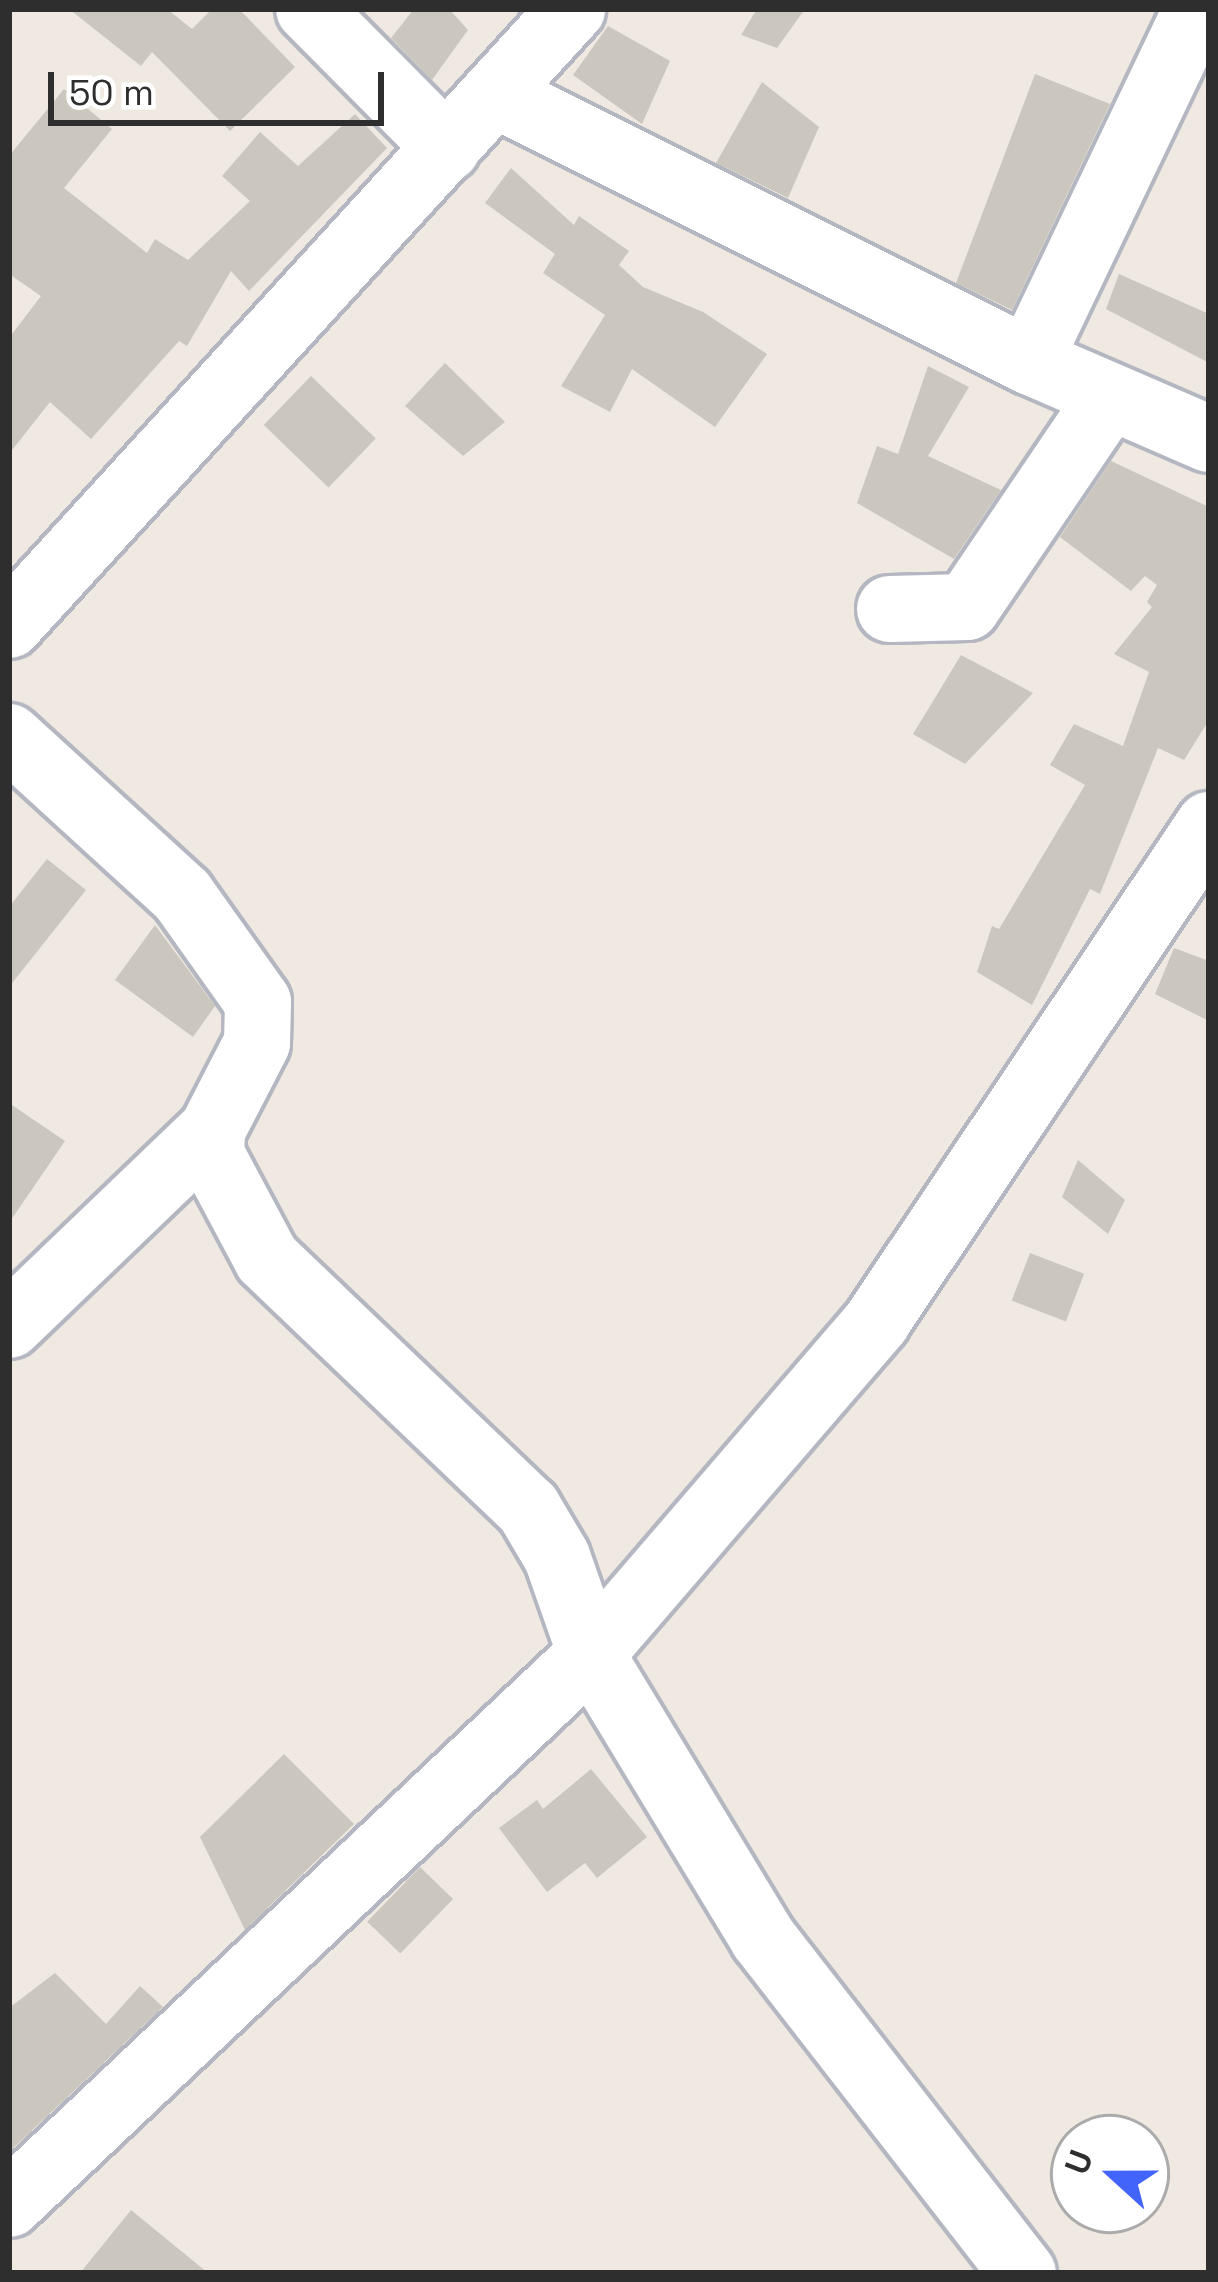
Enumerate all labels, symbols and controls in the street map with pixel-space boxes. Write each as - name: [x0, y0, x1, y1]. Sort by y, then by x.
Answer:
- scale bar: [54, 48, 390, 122]
- text: 50 m: [69, 70, 154, 116]
- north arrow: [1050, 2114, 1170, 2234]
- text: U: [1056, 2144, 1103, 2180]

